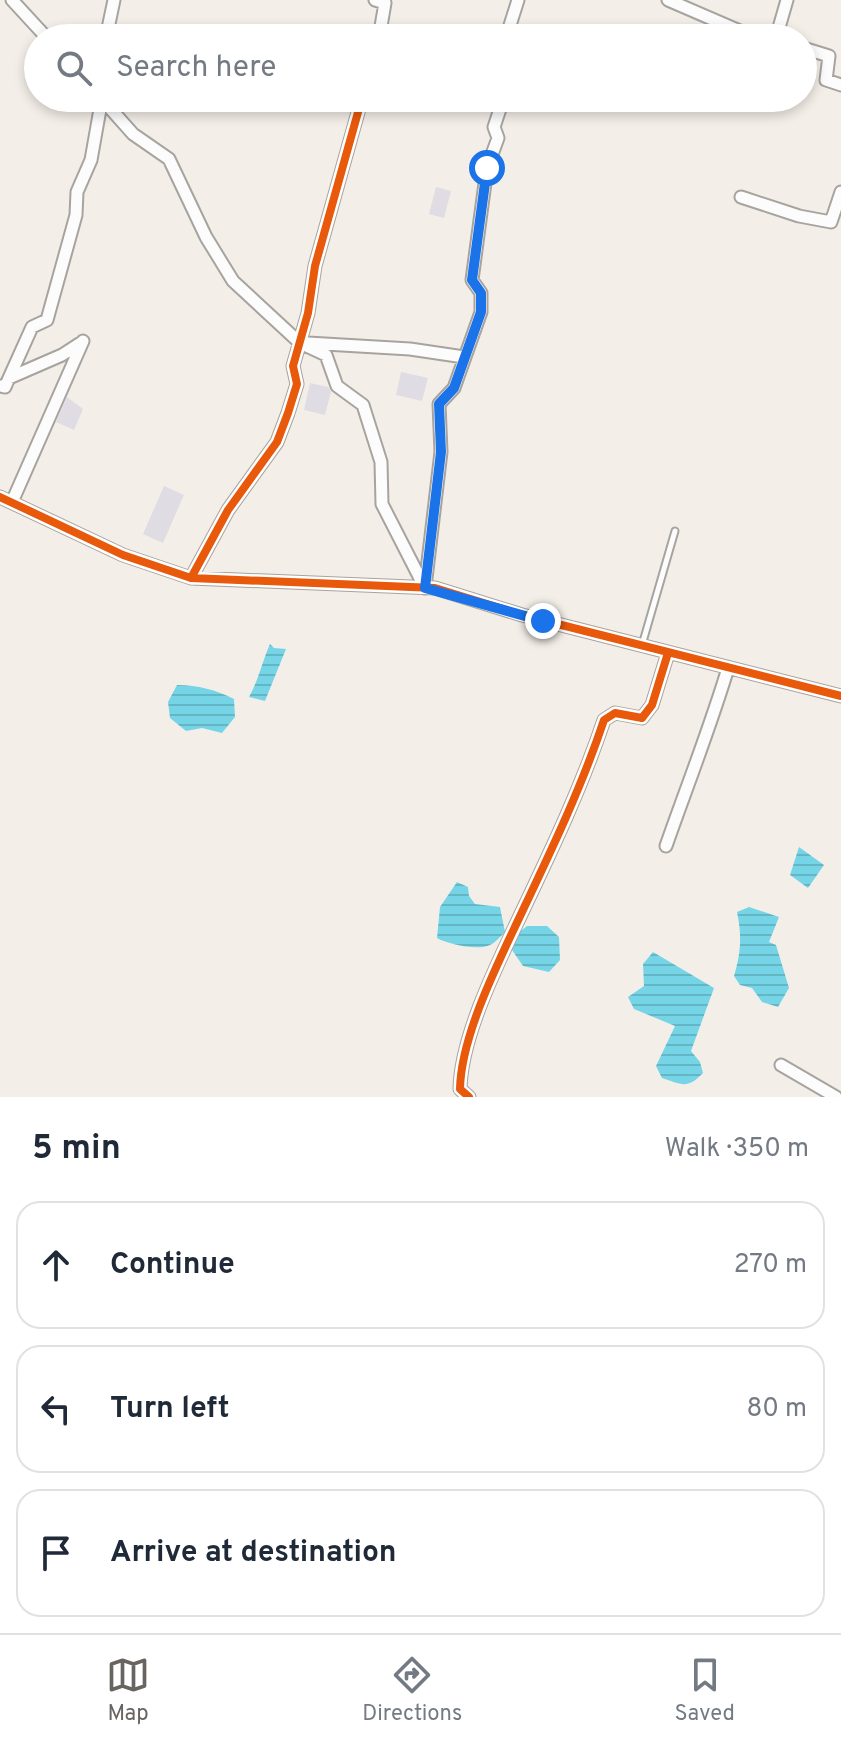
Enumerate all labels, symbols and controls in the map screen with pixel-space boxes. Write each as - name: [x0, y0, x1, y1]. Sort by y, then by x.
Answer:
- search box: [24, 24, 817, 112]
- icon: search: [52, 46, 96, 90]
- text: Search here: [116, 50, 276, 87]
- route start: [469, 150, 505, 186]
- route end: [525, 603, 561, 639]
- text: 5 min: [32, 1128, 121, 1171]
- text: Walk · 350 m: [665, 1133, 809, 1166]
- icon: ahead: [34, 1243, 78, 1287]
- text: Continue: [110, 1247, 235, 1284]
- text: 270 m: [734, 1249, 807, 1282]
- icon: left: [34, 1387, 78, 1431]
- text: Turn left: [110, 1391, 230, 1428]
- text: 80 m: [747, 1393, 807, 1426]
- icon: arrive: [34, 1531, 78, 1575]
- text: Arrive at destination: [110, 1535, 396, 1572]
- tab: Map: [106, 1653, 150, 1728]
- tab: Directions: [362, 1653, 462, 1728]
- tab: Saved: [674, 1653, 735, 1728]

